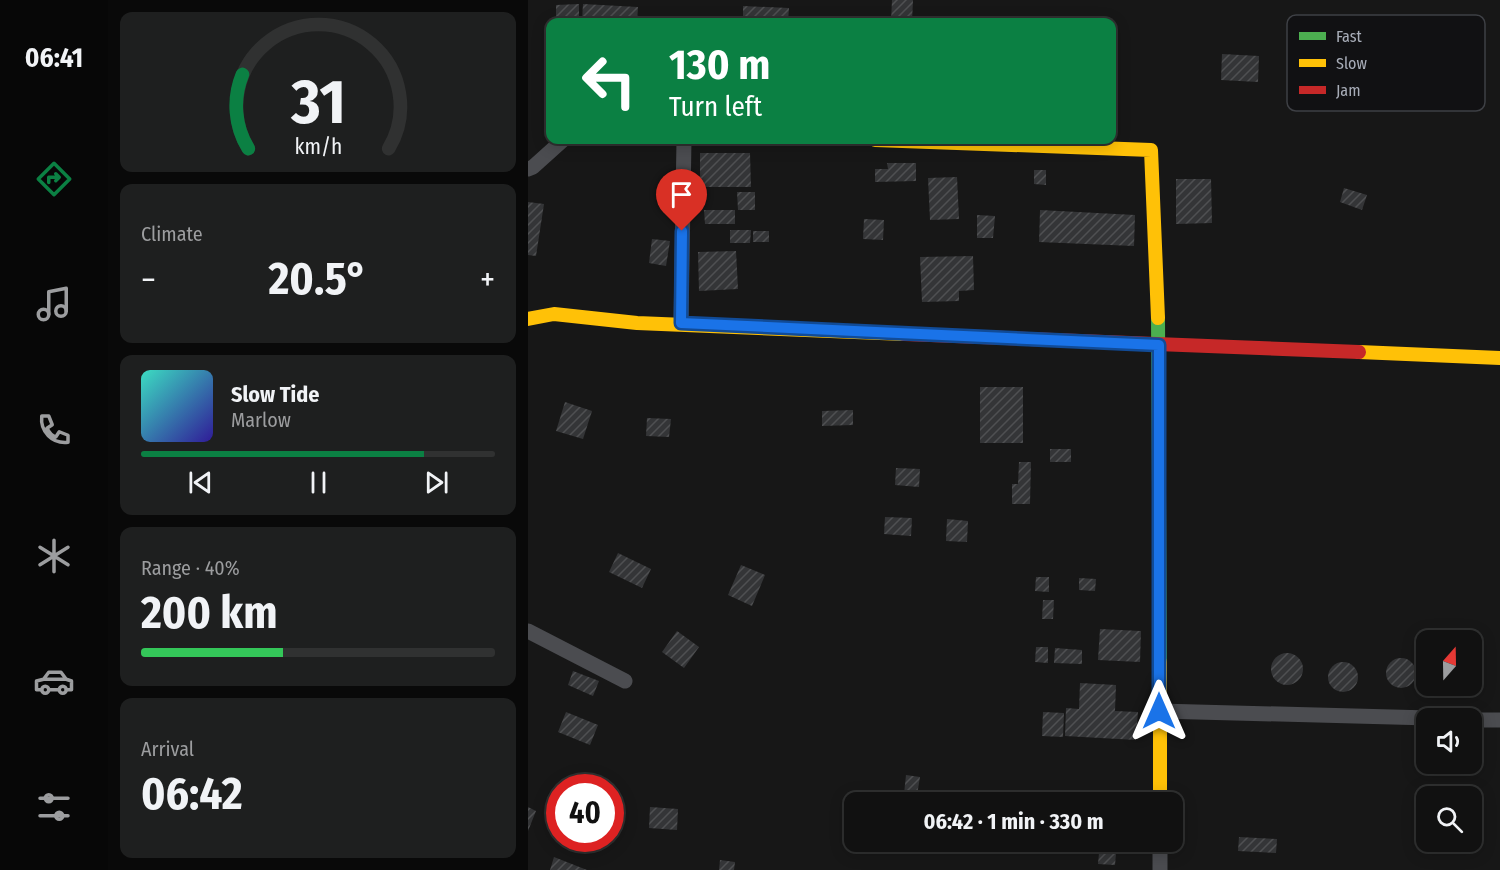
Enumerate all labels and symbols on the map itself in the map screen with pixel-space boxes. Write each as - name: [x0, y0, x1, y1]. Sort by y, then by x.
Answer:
- legend: [1287, 15, 1485, 111]
- text: Fast: [1336, 27, 1363, 46]
- text: Slow: [1336, 54, 1367, 73]
- text: Jam: [1336, 81, 1361, 100]
- pin: [656, 169, 707, 231]
- north arrow: [1416, 630, 1482, 696]
- position arrow: [1127, 679, 1191, 743]
- speed limit sign: 40: [546, 774, 624, 852]

